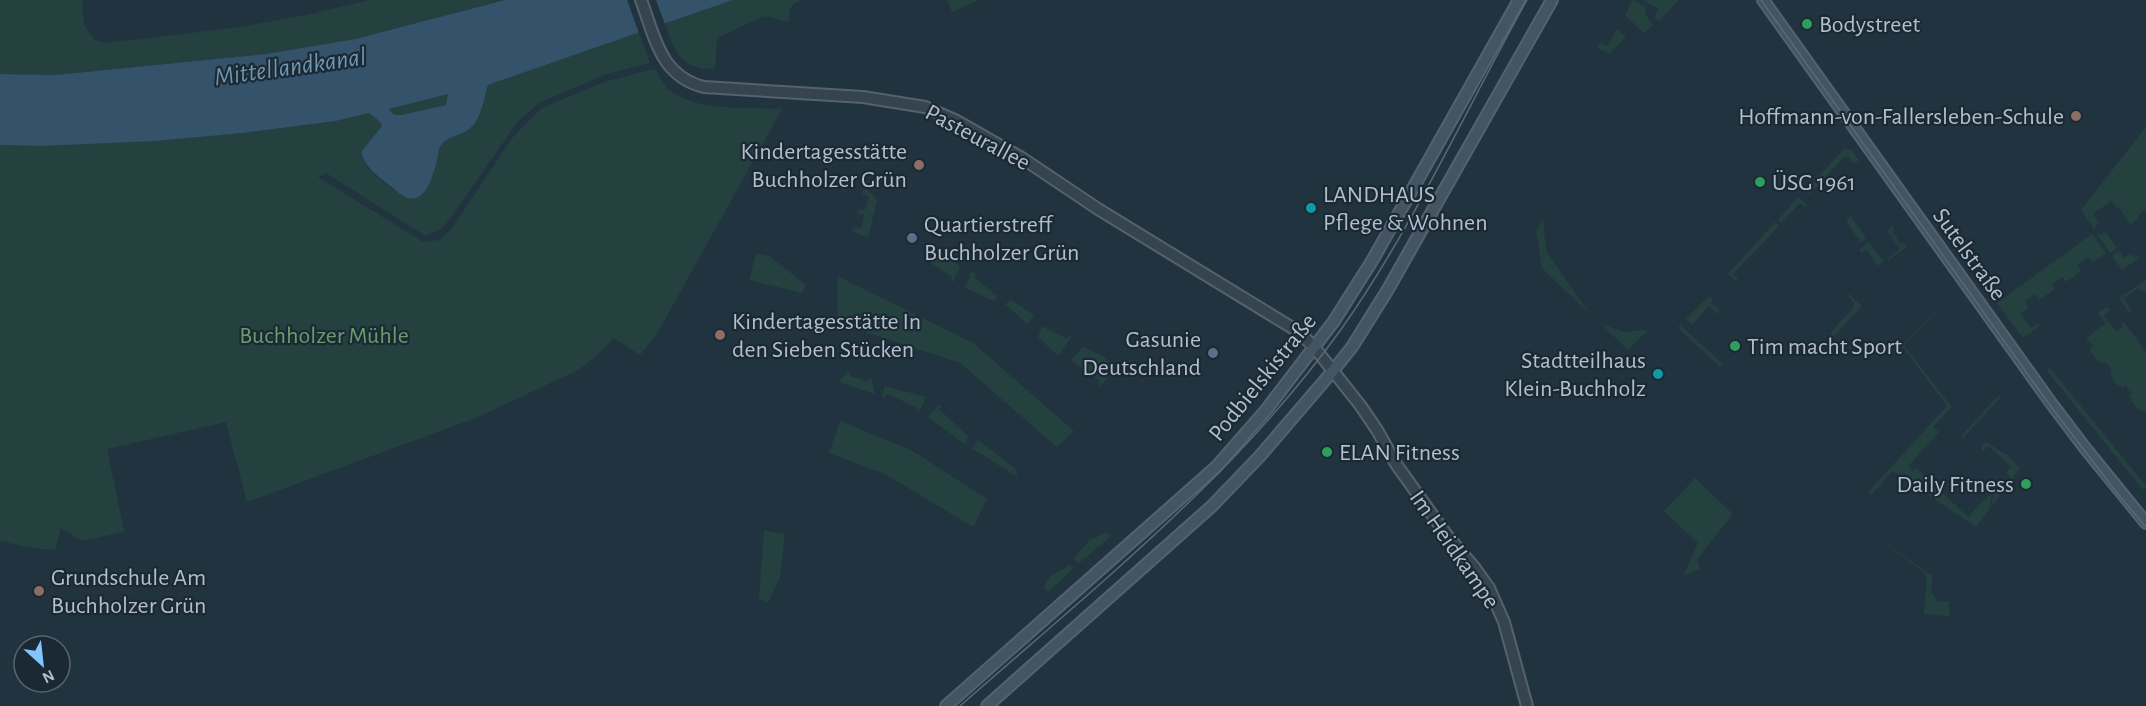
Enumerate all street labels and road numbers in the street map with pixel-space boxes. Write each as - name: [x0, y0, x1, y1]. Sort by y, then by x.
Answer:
- street label: Pasteurallee: [921, 100, 1034, 175]
- street label: Sutelstraße: [1928, 204, 2010, 305]
- street label: Podbielskistraße: [1204, 309, 1321, 446]
- street label: Im Heidkampe: [1405, 486, 1504, 613]

